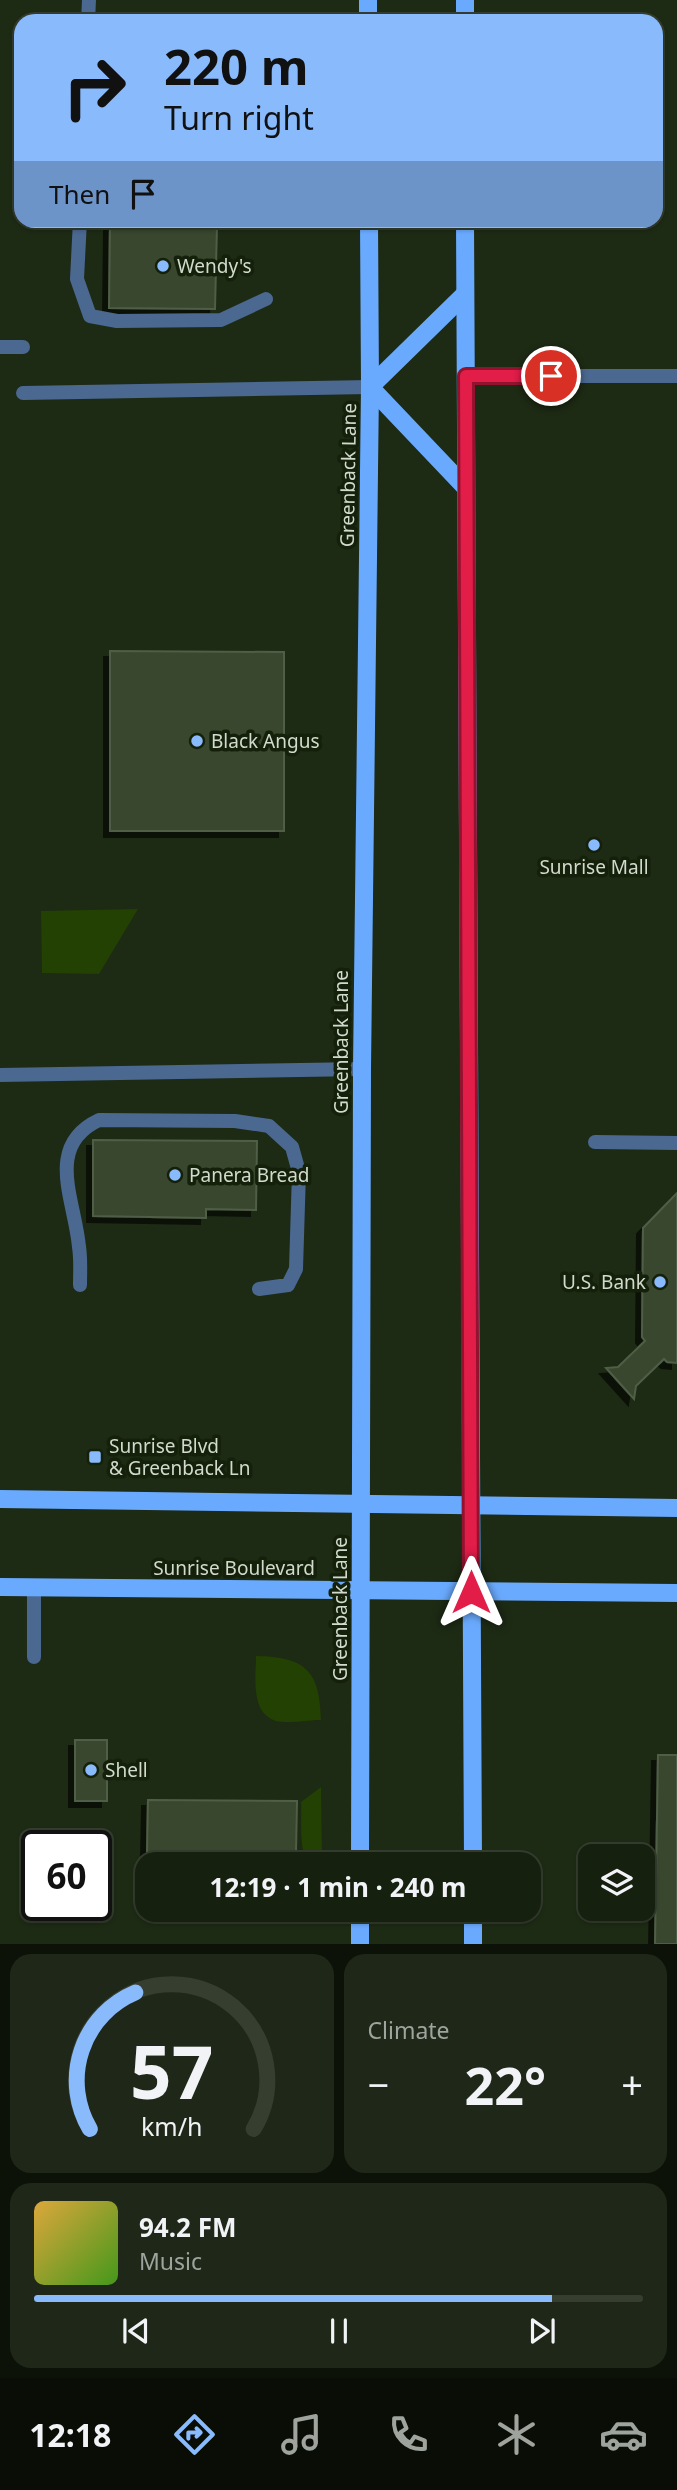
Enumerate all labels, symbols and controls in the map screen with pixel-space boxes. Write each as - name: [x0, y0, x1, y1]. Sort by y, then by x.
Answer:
- text: 220 m: [164, 33, 309, 99]
- icon: right: [49, 42, 140, 133]
- text: Turn right: [164, 96, 314, 139]
- icon: arrive: [124, 175, 162, 213]
- text: Then: [49, 176, 110, 212]
- place label: Wendy's: [177, 253, 252, 279]
- marker: Wendy's: [155, 258, 171, 274]
- pin: [521, 346, 581, 406]
- icon: arrive: [532, 357, 570, 395]
- street label: Greenback Lane: [334, 403, 362, 547]
- place label: Black Angus: [211, 728, 320, 754]
- marker: Black Angus: [189, 733, 205, 749]
- marker: Sunrise Mall: [586, 837, 602, 853]
- place label: Sunrise Mall: [539, 854, 649, 880]
- street label: Greenback Lane: [328, 970, 354, 1114]
- place label: Panera Bread: [189, 1162, 310, 1188]
- marker: Panera Bread: [167, 1167, 183, 1183]
- place label: U.S. Bank: [562, 1269, 646, 1295]
- marker: U.S. Bank: [652, 1274, 668, 1290]
- place label: Sunrise Blvd & Greenback Ln: [109, 1433, 251, 1481]
- marker: Sunrise Blvd & Greenback Ln: [87, 1449, 103, 1465]
- street label: Greenback Lane: [327, 1537, 353, 1681]
- street label: Sunrise Boulevard: [153, 1555, 315, 1581]
- position arrow: [434, 1555, 508, 1629]
- place label: Shell: [105, 1757, 148, 1783]
- marker: Shell: [83, 1762, 99, 1778]
- speed limit sign: 60: [21, 1830, 112, 1921]
- map controls: [578, 1844, 655, 1921]
- button: layers: [578, 1844, 655, 1921]
- text: 12:19 · 1 min · 240 m: [210, 1869, 466, 1905]
- text: Climate: [368, 2014, 450, 2046]
- text: 57: [130, 2022, 213, 2121]
- text: 22°: [464, 2049, 546, 2120]
- text: −: [368, 2058, 389, 2110]
- text: +: [621, 2058, 643, 2110]
- text: km/h: [141, 2109, 203, 2143]
- text: 94.2 FM: [139, 2209, 236, 2245]
- text: Music: [139, 2245, 202, 2277]
- icon: previous: [117, 2312, 155, 2350]
- icon: pause: [320, 2312, 358, 2350]
- icon: next: [523, 2312, 561, 2350]
- icon: directions: [170, 2410, 219, 2459]
- icon: music: [277, 2410, 326, 2459]
- icon: phone: [384, 2410, 433, 2459]
- icon: climate: [492, 2410, 541, 2459]
- icon: car: [599, 2410, 648, 2459]
- text: 12:18: [29, 2413, 111, 2456]

